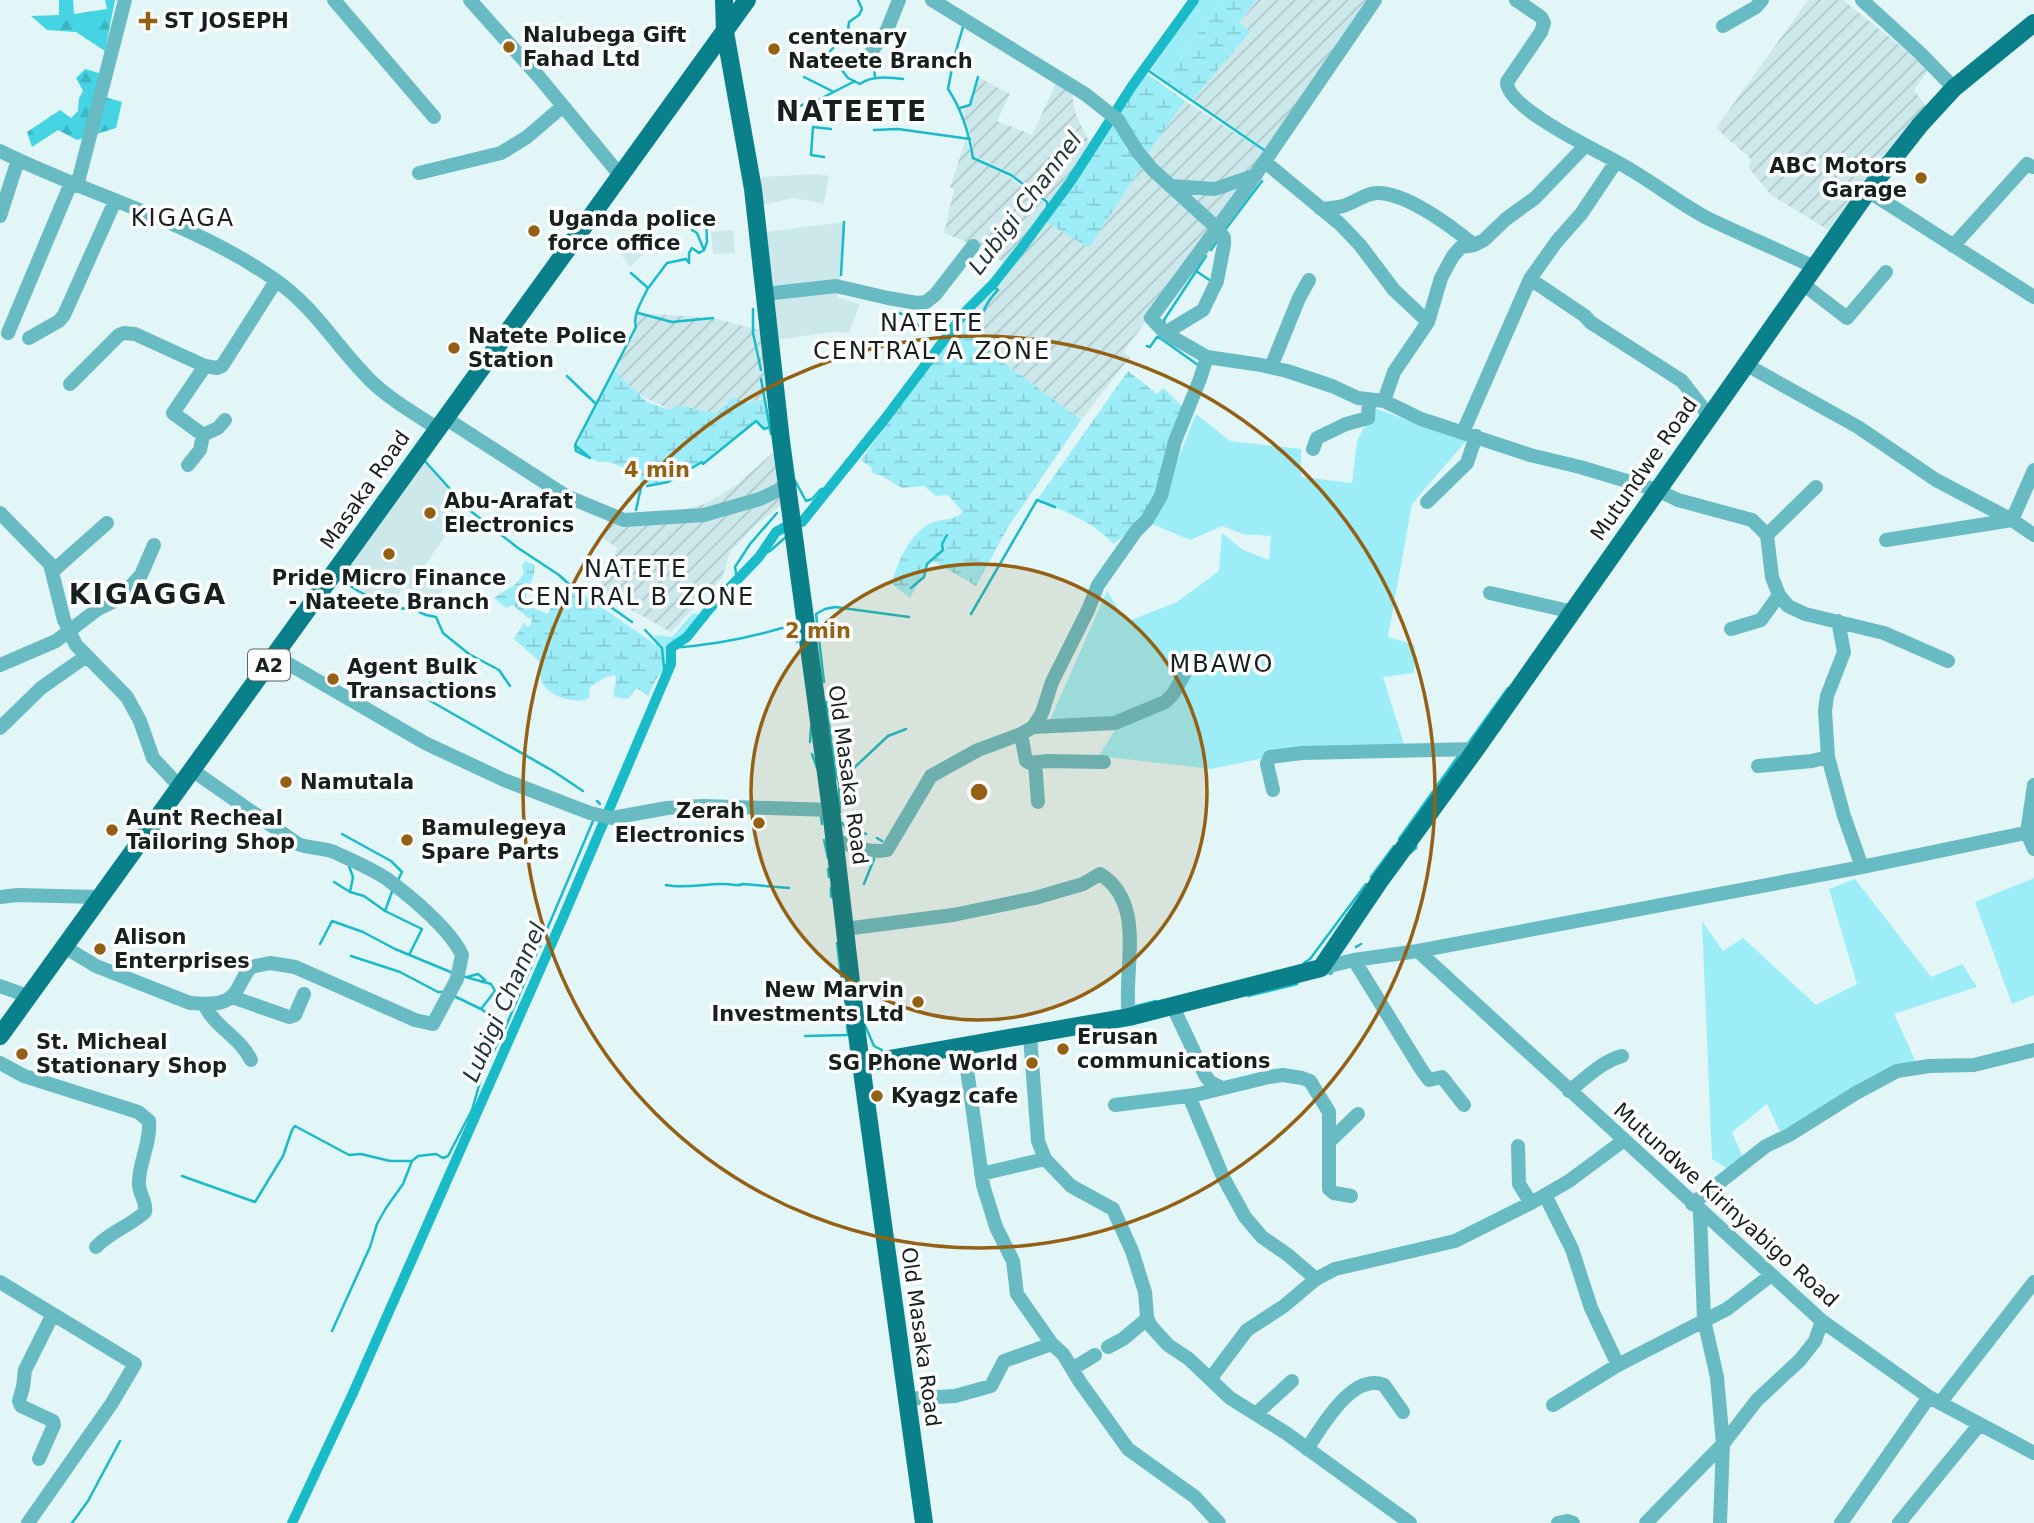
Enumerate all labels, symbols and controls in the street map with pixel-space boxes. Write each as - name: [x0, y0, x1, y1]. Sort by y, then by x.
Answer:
- place label: ST JOSEPH: [164, 9, 289, 33]
- marker: ST JOSEPH: [138, 11, 158, 31]
- place label: Nalubega Gift Fahad Ltd: [523, 23, 686, 71]
- place label: centenary Nateete Branch: [788, 25, 973, 73]
- marker: Nalubega Gift Fahad Ltd: [501, 39, 517, 55]
- marker: centenary Nateete Branch: [766, 41, 782, 57]
- district label: NATEETE: [776, 95, 928, 128]
- water label: Lubigi Channel: [963, 126, 1087, 279]
- place label: ABC Motors Garage: [1769, 154, 1907, 202]
- marker: ABC Motors Garage: [1913, 170, 1929, 186]
- district label: KIGAGA: [131, 204, 235, 232]
- place label: Uganda police force office: [548, 207, 716, 255]
- marker: Uganda police force office: [526, 223, 542, 239]
- district label: NATETE CENTRAL A ZONE: [813, 309, 1051, 365]
- place label: Natete Police Station: [468, 324, 627, 372]
- marker: Natete Police Station: [446, 340, 462, 356]
- street label: Mutundwe Road: [1586, 393, 1702, 545]
- street label: Masaka Road: [315, 426, 415, 554]
- text: 4 min: [624, 458, 690, 482]
- place label: Abu-Arafat Electronics: [444, 489, 574, 537]
- marker: Abu-Arafat Electronics: [422, 505, 438, 521]
- marker: Pride Micro Finance - Nateete Branch: [381, 546, 397, 562]
- district label: NATETE CENTRAL B ZONE: [517, 555, 755, 611]
- place label: Pride Micro Finance - Nateete Branch: [272, 566, 506, 614]
- district label: KIGAGGA: [69, 578, 227, 611]
- text: 2 min: [785, 619, 851, 643]
- road number: A2: [248, 650, 290, 680]
- district label: MBAWO: [1170, 650, 1274, 678]
- place label: Agent Bulk Transactions: [347, 655, 497, 703]
- marker: Agent Bulk Transactions: [325, 671, 341, 687]
- street label: Old Masaka Road: [824, 684, 872, 866]
- place label: Namutala: [300, 770, 414, 794]
- marker: Namutala: [278, 774, 294, 790]
- centre of rings: [967, 780, 991, 804]
- place label: Zerah Electronics: [615, 799, 745, 847]
- place label: Aunt Recheal Tailoring Shop: [126, 806, 295, 854]
- marker: Zerah Electronics: [751, 815, 767, 831]
- place label: Bamulegeya Spare Parts: [421, 816, 567, 864]
- marker: Aunt Recheal Tailoring Shop: [104, 822, 120, 838]
- marker: Bamulegeya Spare Parts: [399, 832, 415, 848]
- water label: Lubigi Channel: [457, 918, 551, 1085]
- place label: Alison Enterprises: [114, 925, 250, 973]
- marker: Alison Enterprises: [92, 941, 108, 957]
- place label: New Marvin Investments Ltd: [711, 978, 904, 1026]
- marker: New Marvin Investments Ltd: [910, 994, 926, 1010]
- place label: Erusan communications: [1077, 1025, 1270, 1073]
- place label: St. Micheal Stationary Shop: [36, 1030, 227, 1078]
- marker: Erusan communications: [1055, 1041, 1071, 1057]
- marker: St. Micheal Stationary Shop: [14, 1046, 30, 1062]
- place label: SG Phone World: [828, 1051, 1018, 1075]
- marker: SG Phone World: [1024, 1055, 1040, 1071]
- place label: Kyagz cafe: [891, 1084, 1018, 1108]
- marker: Kyagz cafe: [869, 1088, 885, 1104]
- street label: Mutundwe Kirinyabigo Road: [1609, 1098, 1843, 1312]
- street label: Old Masaka Road: [897, 1246, 945, 1428]

